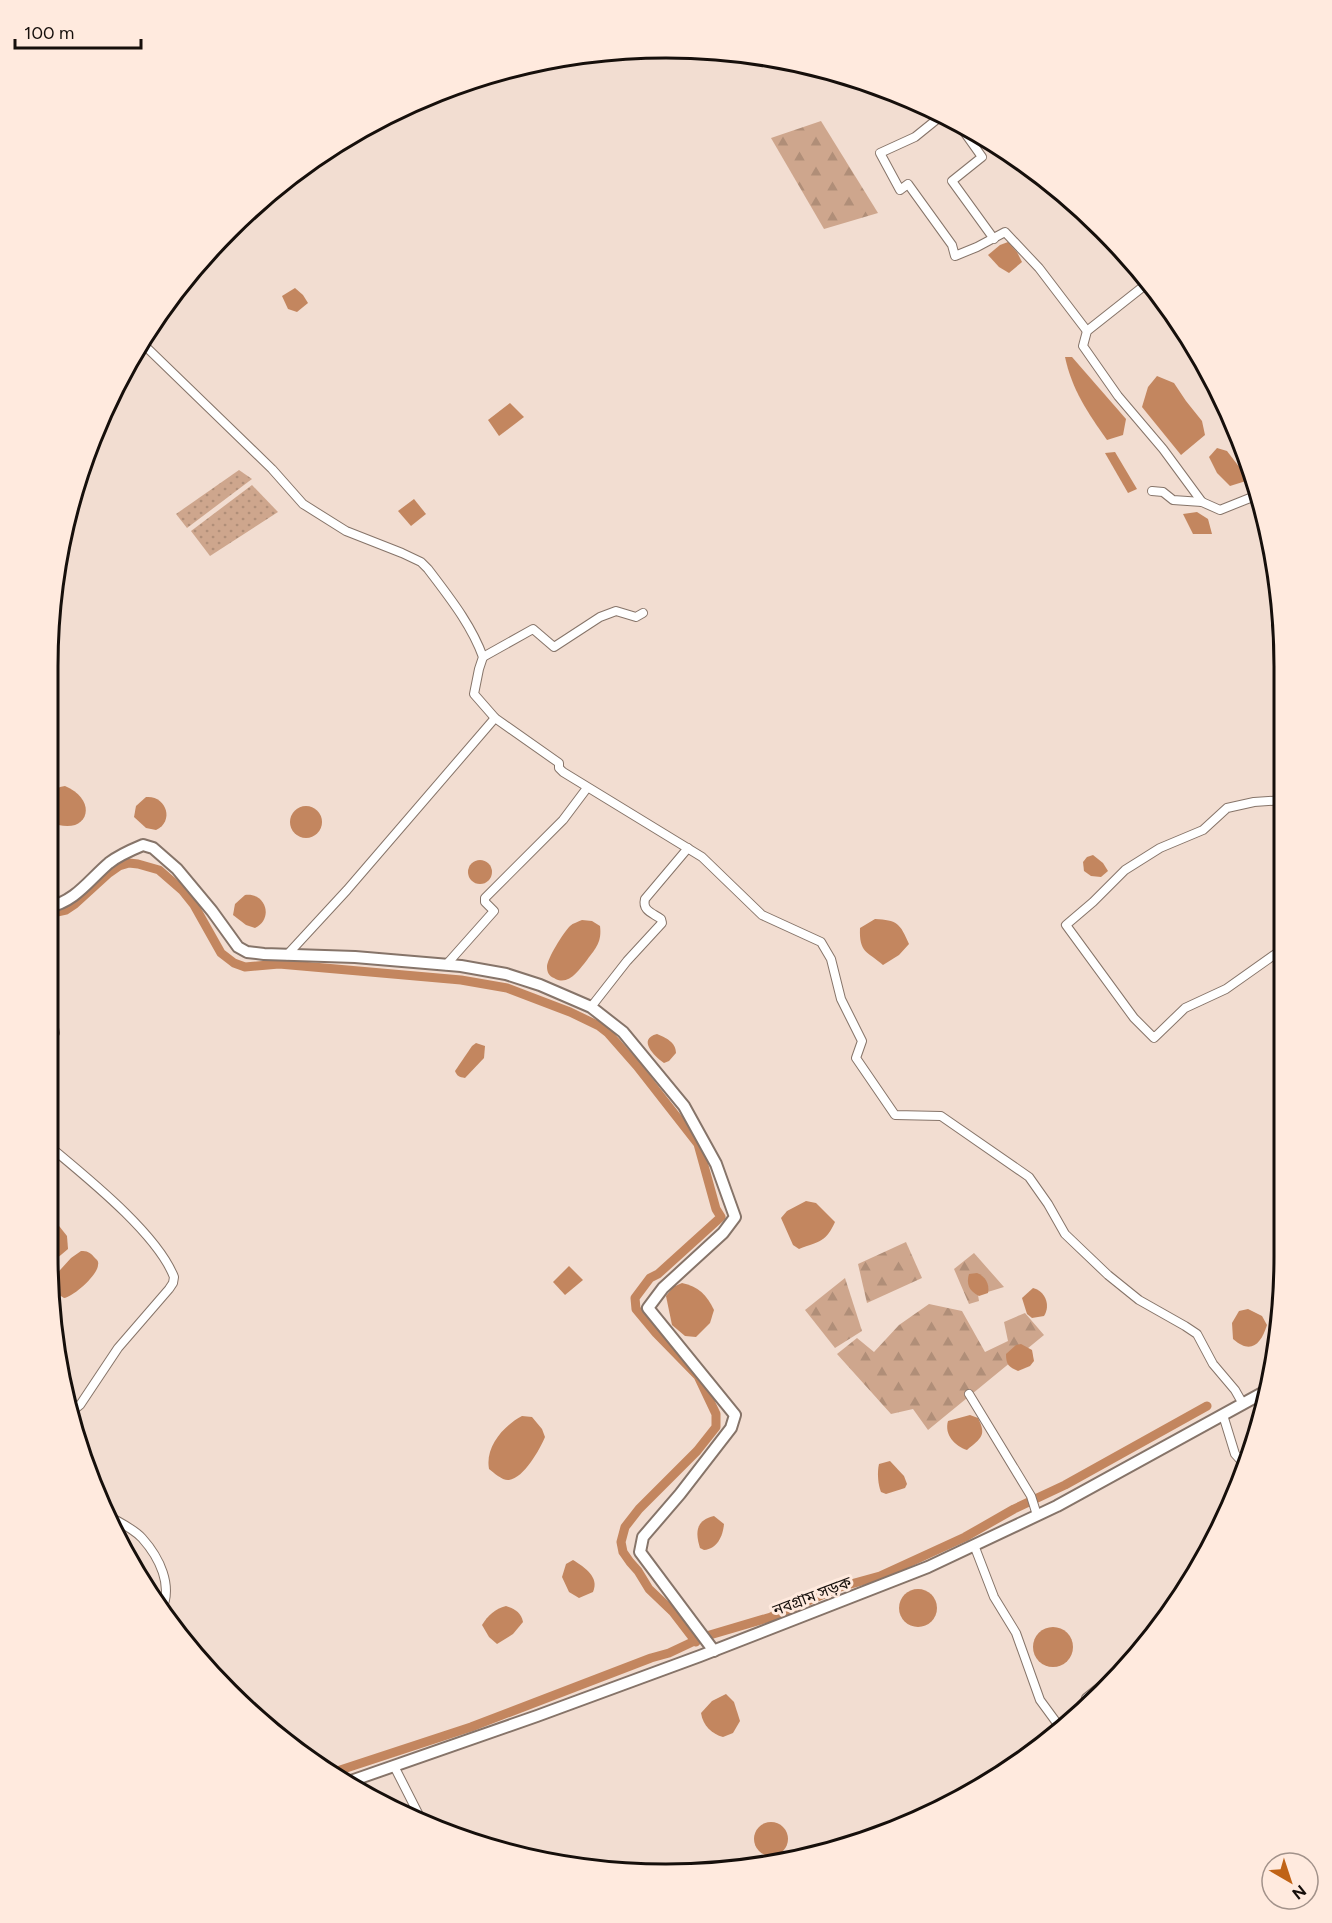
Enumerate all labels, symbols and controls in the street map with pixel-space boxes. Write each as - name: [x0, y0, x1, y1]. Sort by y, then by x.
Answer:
- scale bar: [15, 12, 141, 50]
- text: 100 m: [24, 22, 74, 44]
- street label: নবগ্রাম সড়ক: [769, 1572, 855, 1620]
- north arrow: [1260, 1851, 1320, 1911]
- text: N: [1288, 1881, 1310, 1904]

